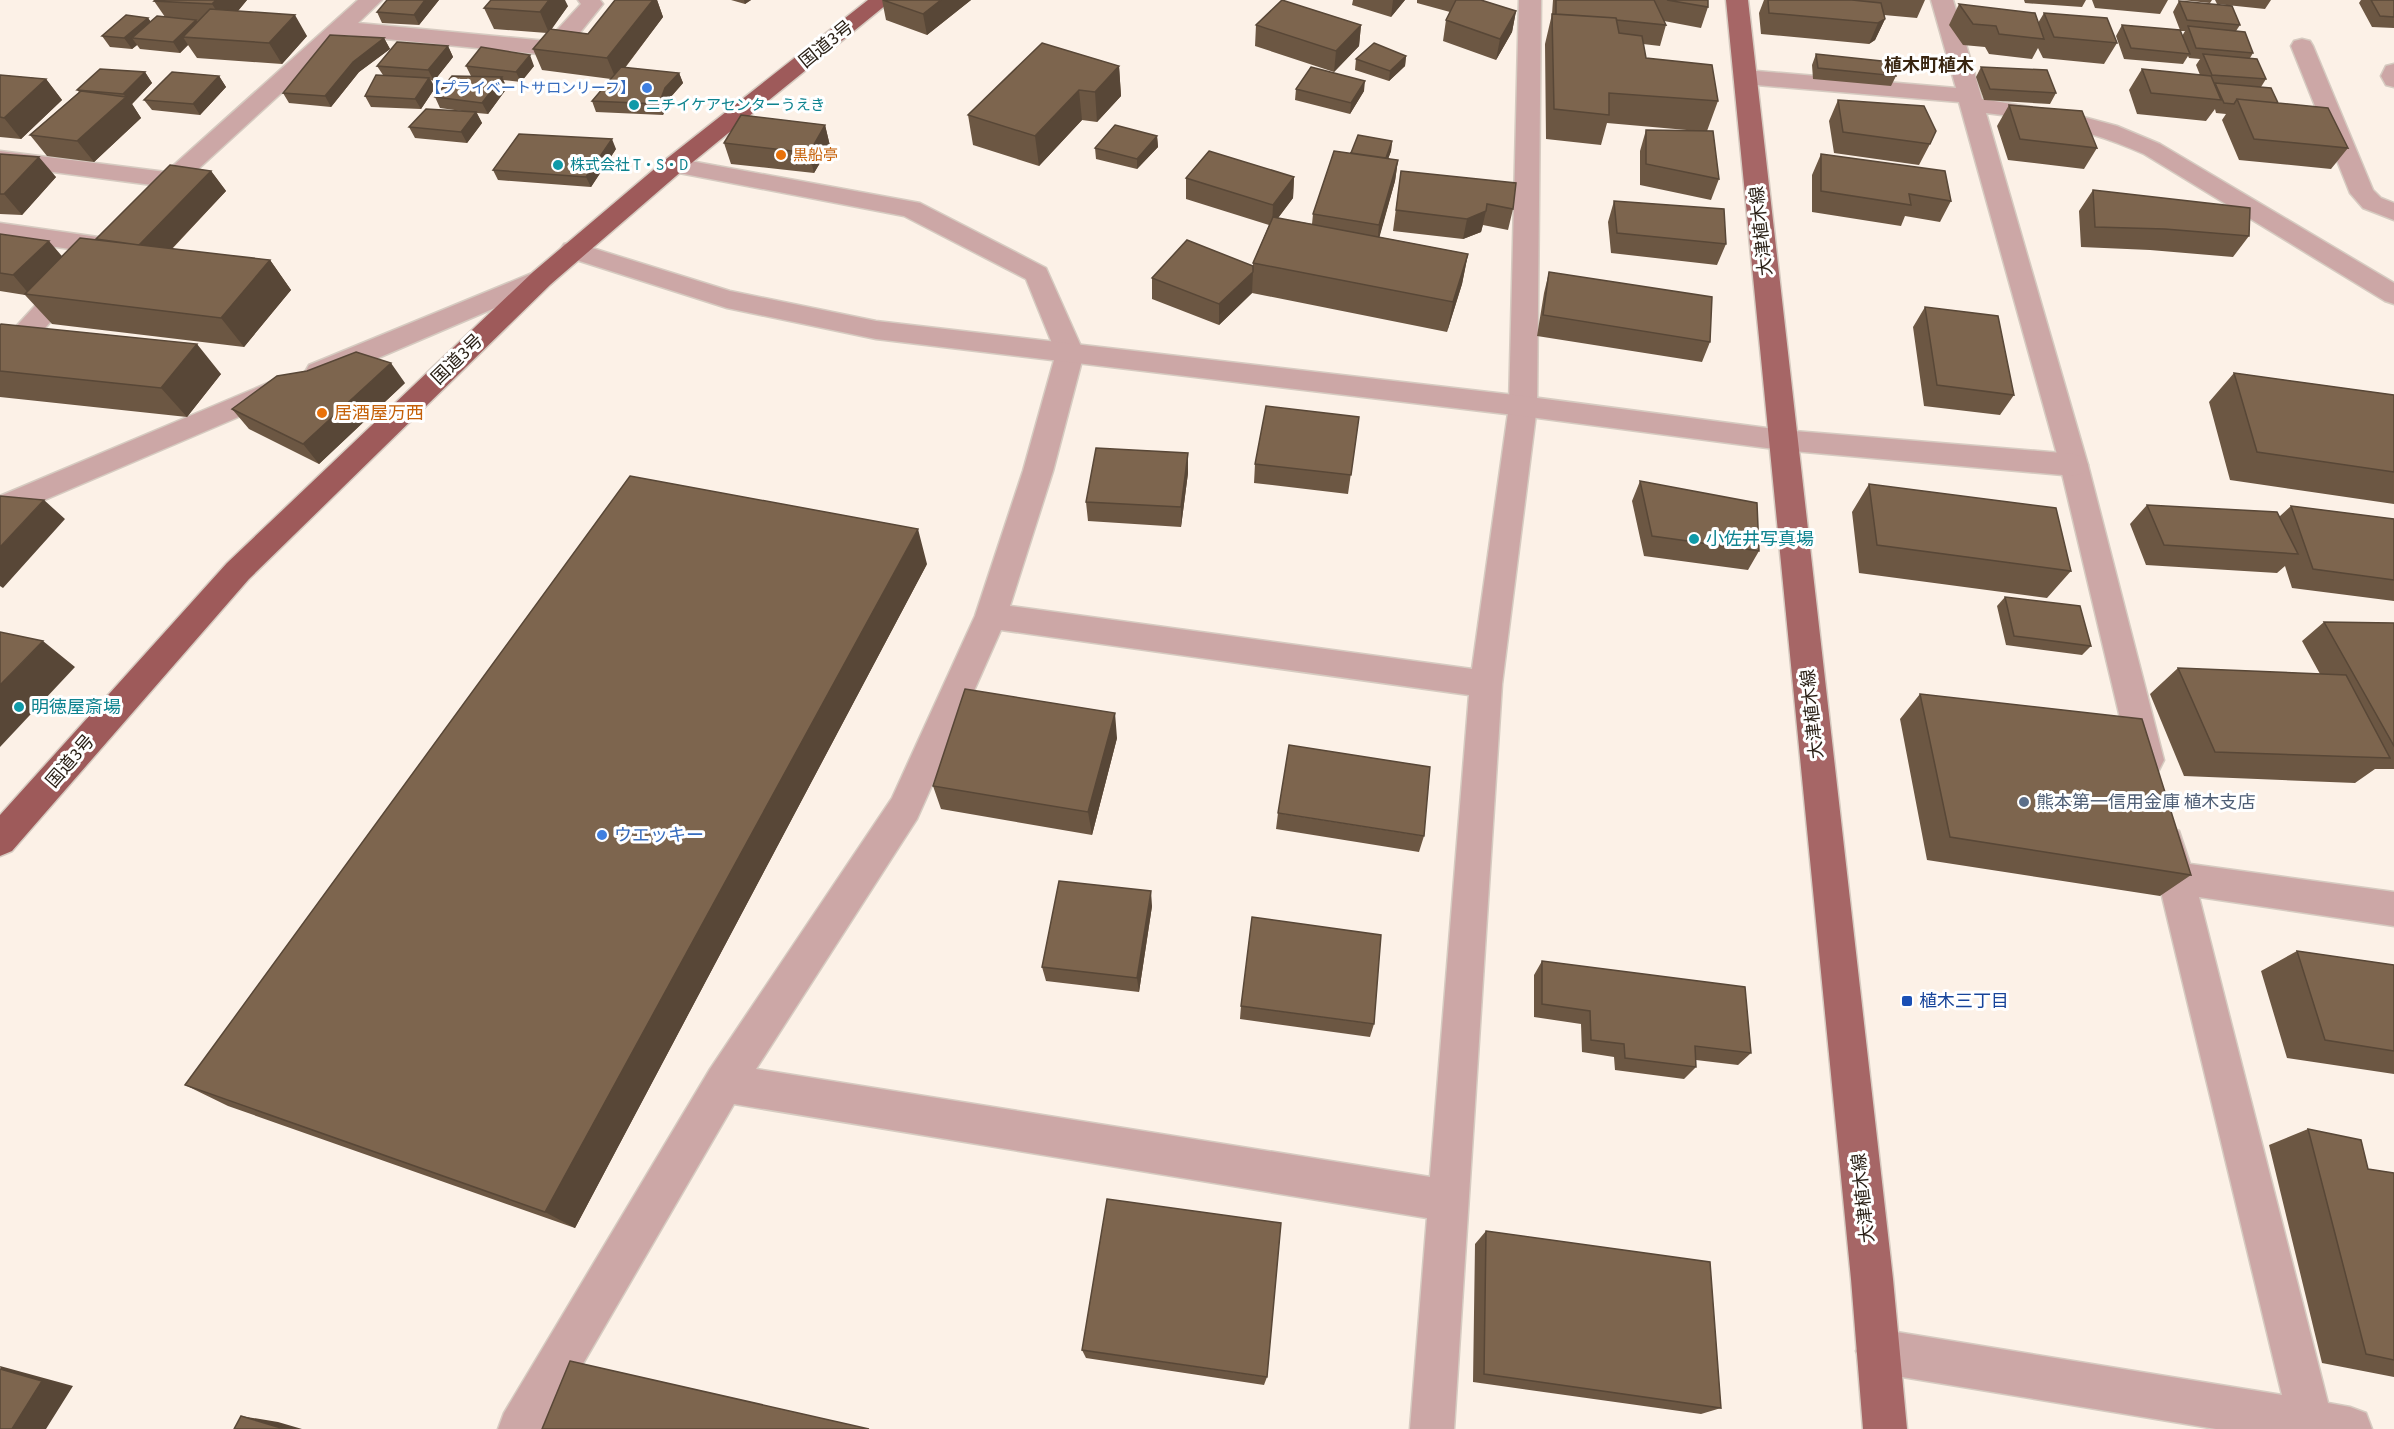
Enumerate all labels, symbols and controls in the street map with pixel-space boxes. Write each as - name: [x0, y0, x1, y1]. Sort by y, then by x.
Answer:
- street label: 国道3号: [794, 15, 859, 74]
- district label: 植木町植木: [1884, 53, 1974, 78]
- place label: 【プライベートサロンリーフ】: [426, 78, 635, 99]
- marker: 【プライベートサロンリーフ】: [640, 81, 654, 95]
- place label: ニチイケアセンターうえき: [646, 95, 825, 116]
- marker: ニチイケアセンターうえき: [627, 98, 641, 112]
- place label: 黒船亭: [793, 145, 838, 166]
- marker: 黒船亭: [774, 148, 788, 162]
- place label: 株式会社 T・S・D: [570, 155, 688, 176]
- marker: 株式会社 T・S・D: [551, 158, 565, 172]
- street label: 大津植木線: [1744, 185, 1779, 277]
- street label: 国道3号: [426, 329, 489, 390]
- place label: 居酒屋万西: [334, 401, 424, 426]
- marker: 居酒屋万西: [315, 406, 329, 420]
- place label: 小佐井写真場: [1706, 527, 1814, 552]
- marker: 小佐井写真場: [1687, 532, 1701, 546]
- street label: 大津植木線: [1795, 668, 1830, 760]
- place label: 明徳屋斎場: [31, 695, 121, 720]
- marker: 明徳屋斎場: [12, 700, 26, 714]
- street label: 国道3号: [40, 729, 100, 793]
- place label: 熊本第一信用金庫 植木支店: [2036, 790, 2256, 815]
- marker: 熊本第一信用金庫 植木支店: [2017, 795, 2031, 809]
- place label: ウエッキー: [614, 823, 704, 848]
- marker: ウエッキー: [595, 828, 609, 842]
- place label: 植木三丁目: [1919, 989, 2009, 1014]
- marker: 植木三丁目: [1900, 994, 1914, 1008]
- street label: 大津植木線: [1846, 1152, 1881, 1244]

